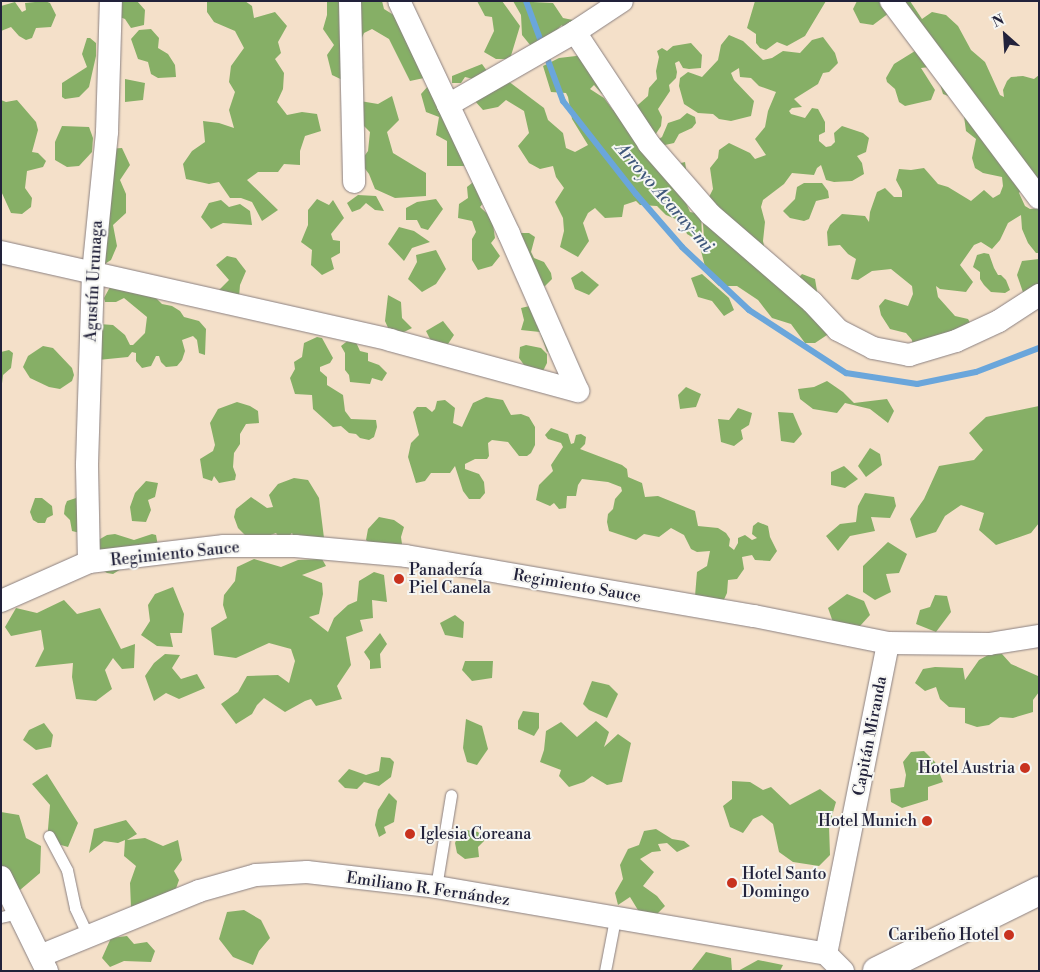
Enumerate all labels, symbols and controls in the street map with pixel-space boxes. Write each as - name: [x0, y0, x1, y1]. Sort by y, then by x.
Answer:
- north arrow: [980, 10, 1030, 60]
- text: N: [989, 11, 1007, 32]
- water label: Arroyo Acaray-mi: [610, 139, 718, 257]
- street label: Agustín Urunaga: [81, 220, 107, 342]
- street label: Regimiento Sauce: [109, 538, 241, 570]
- place label: Panadería Piel Canela: [409, 560, 491, 598]
- street label: Regimiento Sauce: [511, 565, 643, 607]
- marker: Panadería Piel Canela: [393, 573, 405, 585]
- street label: Capitán Miranda: [849, 675, 891, 797]
- place label: Hotel Austria: [918, 758, 1015, 778]
- marker: Hotel Austria: [1019, 762, 1031, 774]
- place label: Hotel Munich: [818, 811, 917, 831]
- marker: Hotel Munich: [921, 815, 933, 827]
- place label: Iglesia Coreana: [420, 824, 531, 844]
- marker: Iglesia Coreana: [404, 828, 416, 840]
- place label: Hotel Santo Domingo: [742, 864, 827, 902]
- street label: Emiliano R. Fernández: [345, 868, 511, 910]
- marker: Hotel Santo Domingo: [726, 877, 738, 889]
- place label: Caribeño Hotel: [888, 925, 999, 945]
- marker: Caribeño Hotel: [1003, 929, 1015, 941]

